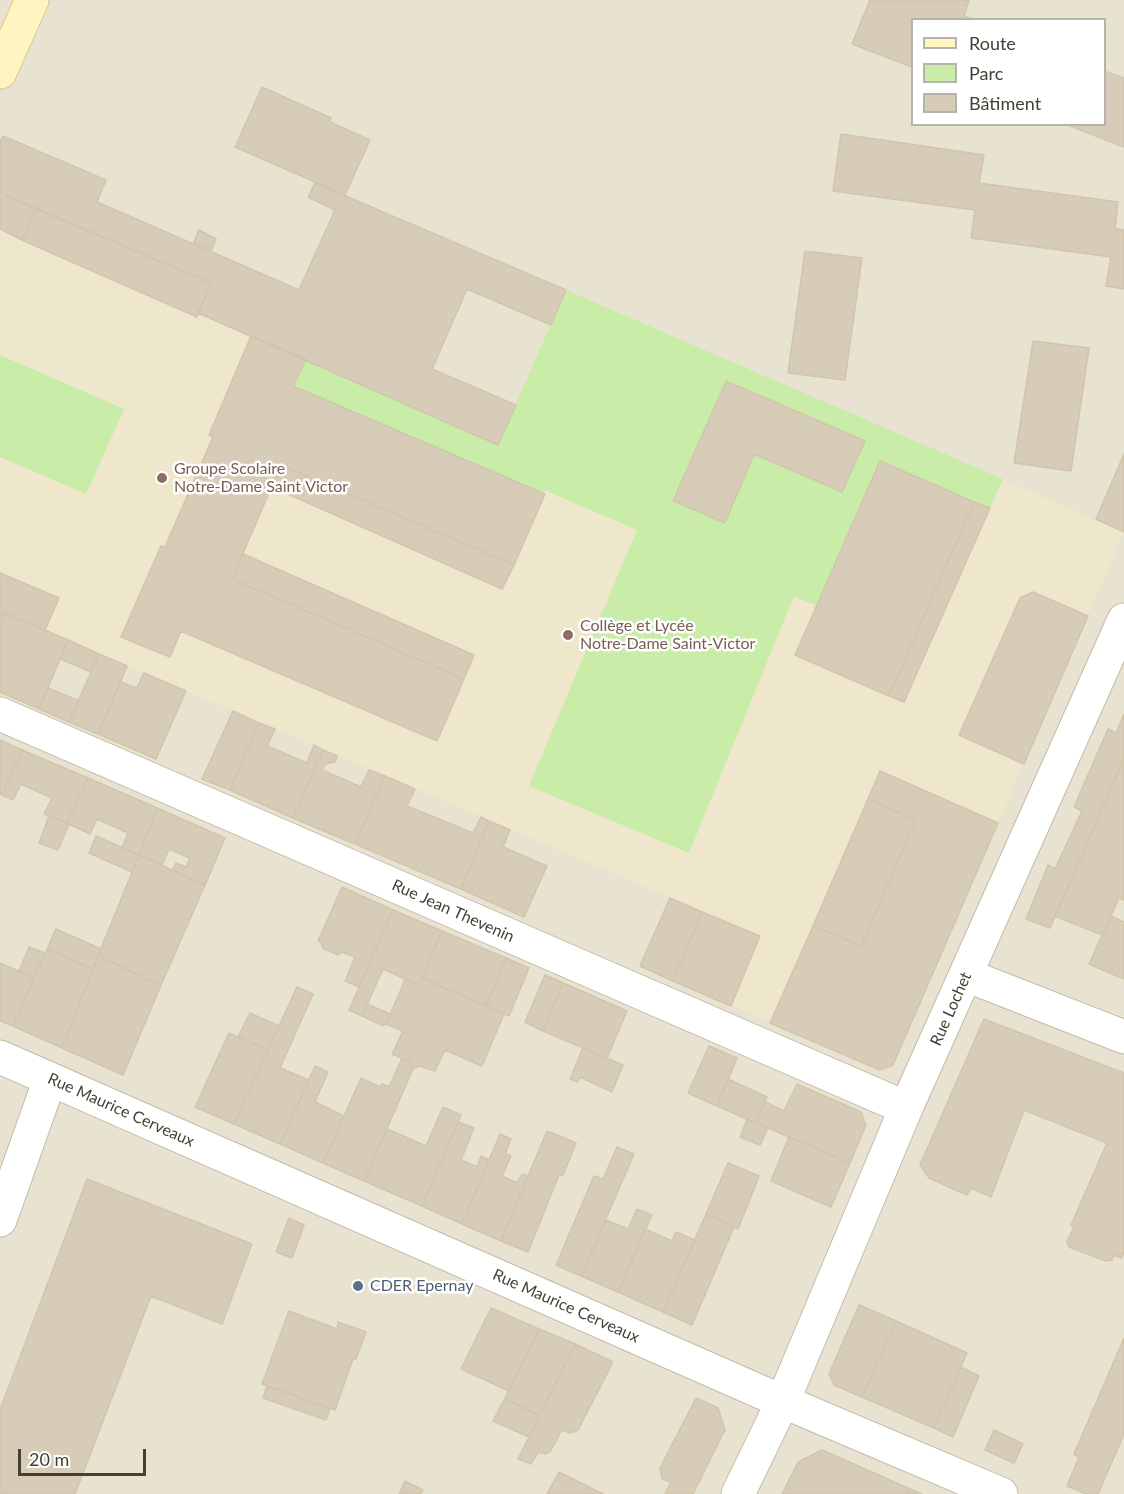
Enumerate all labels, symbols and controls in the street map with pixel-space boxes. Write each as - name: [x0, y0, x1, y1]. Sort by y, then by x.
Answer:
- legend: [911, 18, 1106, 126]
- text: Route: [969, 32, 1016, 54]
- text: Parc: [969, 62, 1003, 84]
- text: Bâtiment: [969, 92, 1041, 114]
- place label: Groupe Scolaire Notre-Dame Saint Victor: [174, 459, 348, 497]
- marker: Groupe Scolaire Notre-Dame Saint Victor: [155, 471, 169, 485]
- place label: Collège et Lycée Notre-Dame Saint-Victor: [580, 616, 755, 654]
- marker: Collège et Lycée Notre-Dame Saint-Victor: [561, 628, 575, 642]
- street label: Rue Jean Thevenin: [389, 875, 517, 947]
- street label: Rue Lochet: [926, 969, 976, 1049]
- street label: Rue Maurice Cerveaux: [45, 1069, 197, 1151]
- street label: Rue Maurice Cerveaux: [490, 1265, 642, 1347]
- place label: CDER Epernay: [370, 1276, 473, 1296]
- marker: CDER Epernay: [351, 1279, 365, 1293]
- scale bar: [21, 1437, 148, 1475]
- text: 20 m: [29, 1448, 69, 1470]

